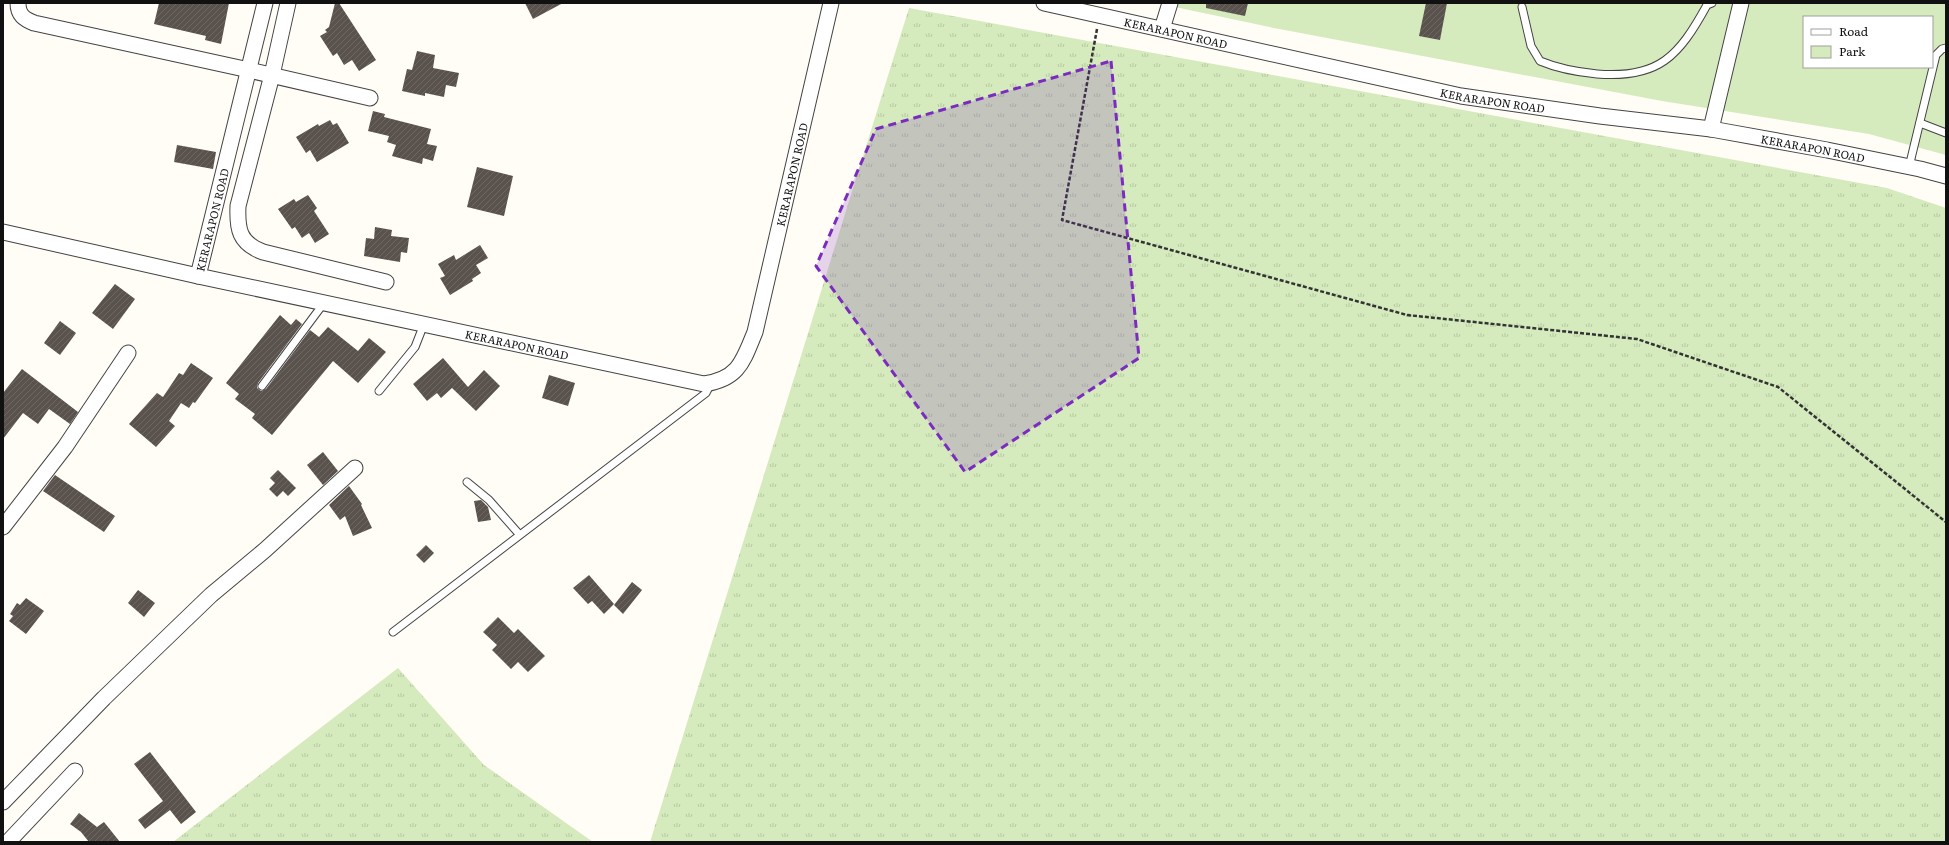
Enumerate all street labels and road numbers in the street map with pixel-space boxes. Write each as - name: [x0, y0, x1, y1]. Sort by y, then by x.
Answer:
- street label: KERARAPON ROAD: [1122, 13, 1229, 52]
- street label: KERARAPON ROAD: [1439, 84, 1546, 116]
- street label: KERARAPON ROAD: [772, 121, 811, 228]
- street label: KERARAPON ROAD: [1759, 130, 1866, 166]
- street label: KERARAPON ROAD: [191, 166, 232, 273]
- street label: KERARAPON ROAD: [464, 325, 570, 363]

